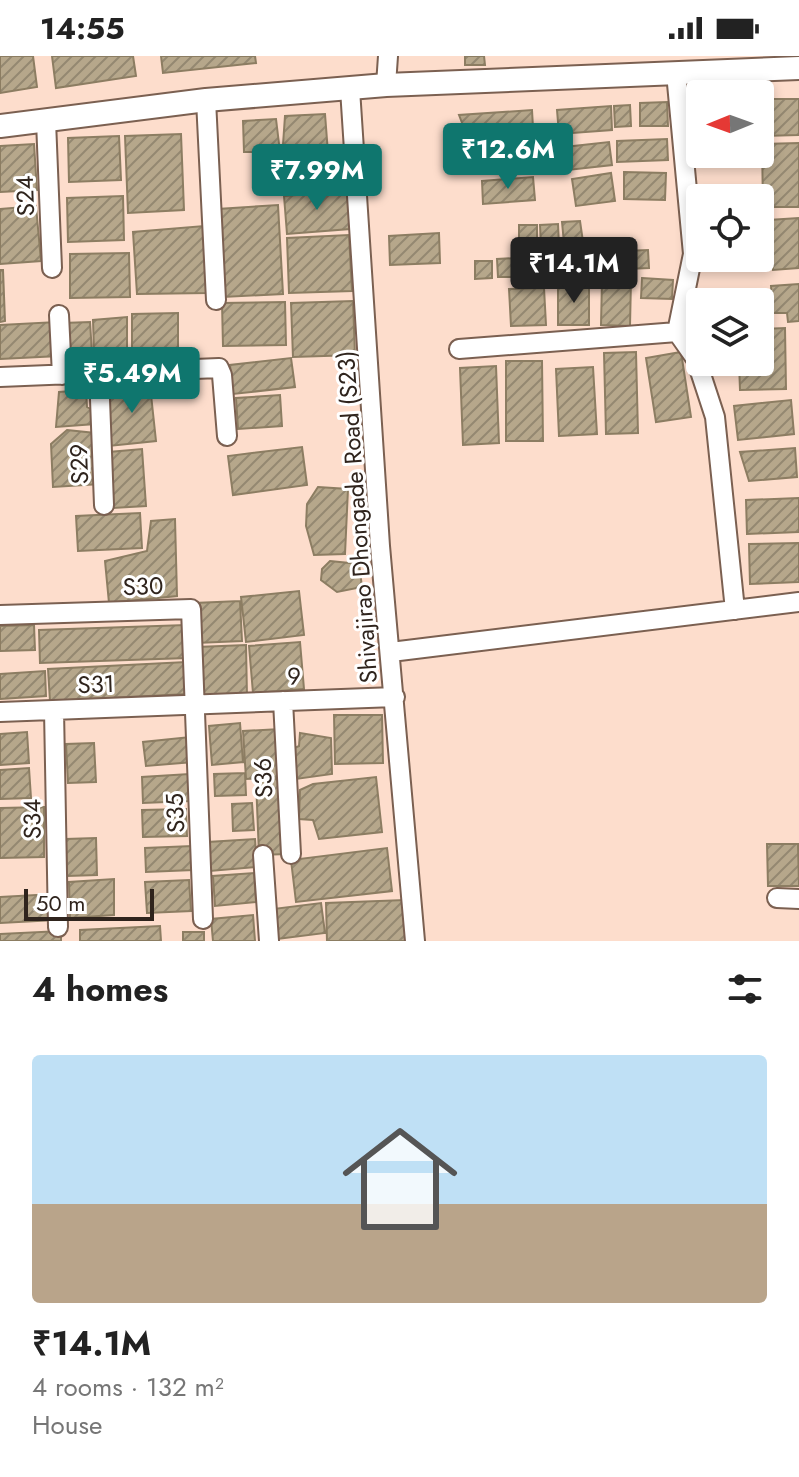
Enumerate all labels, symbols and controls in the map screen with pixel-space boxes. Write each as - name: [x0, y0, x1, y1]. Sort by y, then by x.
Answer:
- text: 14:55: [40, 7, 125, 50]
- north arrow: [686, 80, 774, 168]
- map controls: [686, 80, 774, 376]
- pin: ₹12.6M: [443, 123, 573, 191]
- text: ₹12.6M: [461, 130, 555, 168]
- pin: ₹7.99M: [252, 144, 382, 212]
- text: ₹7.99M: [270, 151, 364, 189]
- street label: S24: [7, 175, 43, 217]
- button: locate: [686, 184, 774, 272]
- pin: ₹14.1M: [509, 237, 639, 305]
- text: ₹14.1M: [528, 244, 620, 282]
- button: layers: [686, 288, 774, 376]
- pin: ₹5.49M: [67, 347, 197, 415]
- street label: Shivajirao Dhongade Road (S23): [328, 350, 386, 684]
- text: ₹5.49M: [83, 354, 181, 392]
- street label: S29: [61, 443, 97, 485]
- street label: S30: [122, 568, 164, 604]
- street label: 9: [286, 658, 302, 694]
- street label: S31: [77, 666, 115, 702]
- street label: S36: [244, 757, 282, 799]
- street label: S35: [156, 792, 194, 834]
- street label: S34: [14, 799, 50, 839]
- scale bar: [24, 885, 154, 921]
- text: 50 m: [36, 887, 85, 919]
- text: 4 homes: [32, 965, 168, 1014]
- icon: filters: [723, 967, 767, 1011]
- icon: home: [328, 1107, 472, 1251]
- text: ₹14.1M: [32, 1319, 151, 1368]
- text: 4 rooms · 132 m²: [32, 1368, 224, 1406]
- text: House: [32, 1406, 102, 1444]

